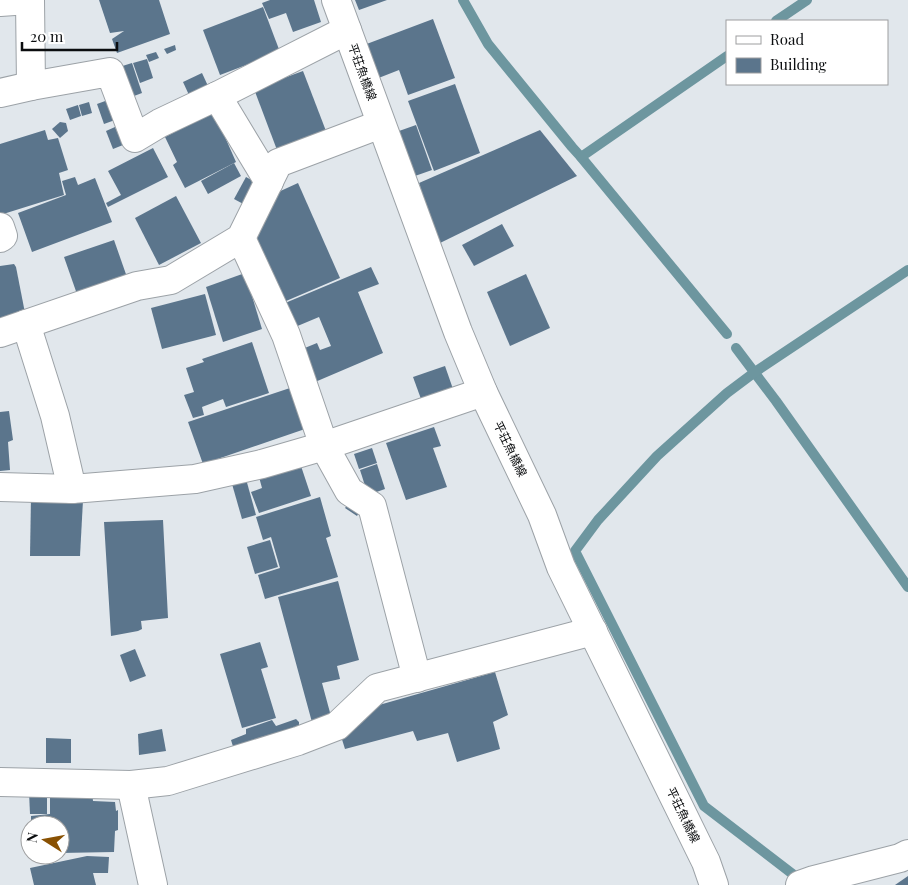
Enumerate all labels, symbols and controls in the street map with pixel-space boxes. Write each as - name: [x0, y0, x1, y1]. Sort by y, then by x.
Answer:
- scale bar: [22, 20, 118, 52]
- legend: [726, 20, 888, 85]
- text: 20 m: [30, 26, 64, 46]
- text: Road: [770, 29, 804, 49]
- street label: 平荘魚橋線: [345, 41, 381, 103]
- text: Building: [770, 54, 827, 74]
- street label: 平荘魚橋線: [491, 418, 531, 479]
- street label: 平荘魚橋線: [664, 784, 704, 845]
- north arrow: [20, 815, 70, 865]
- text: N: [21, 831, 42, 844]

